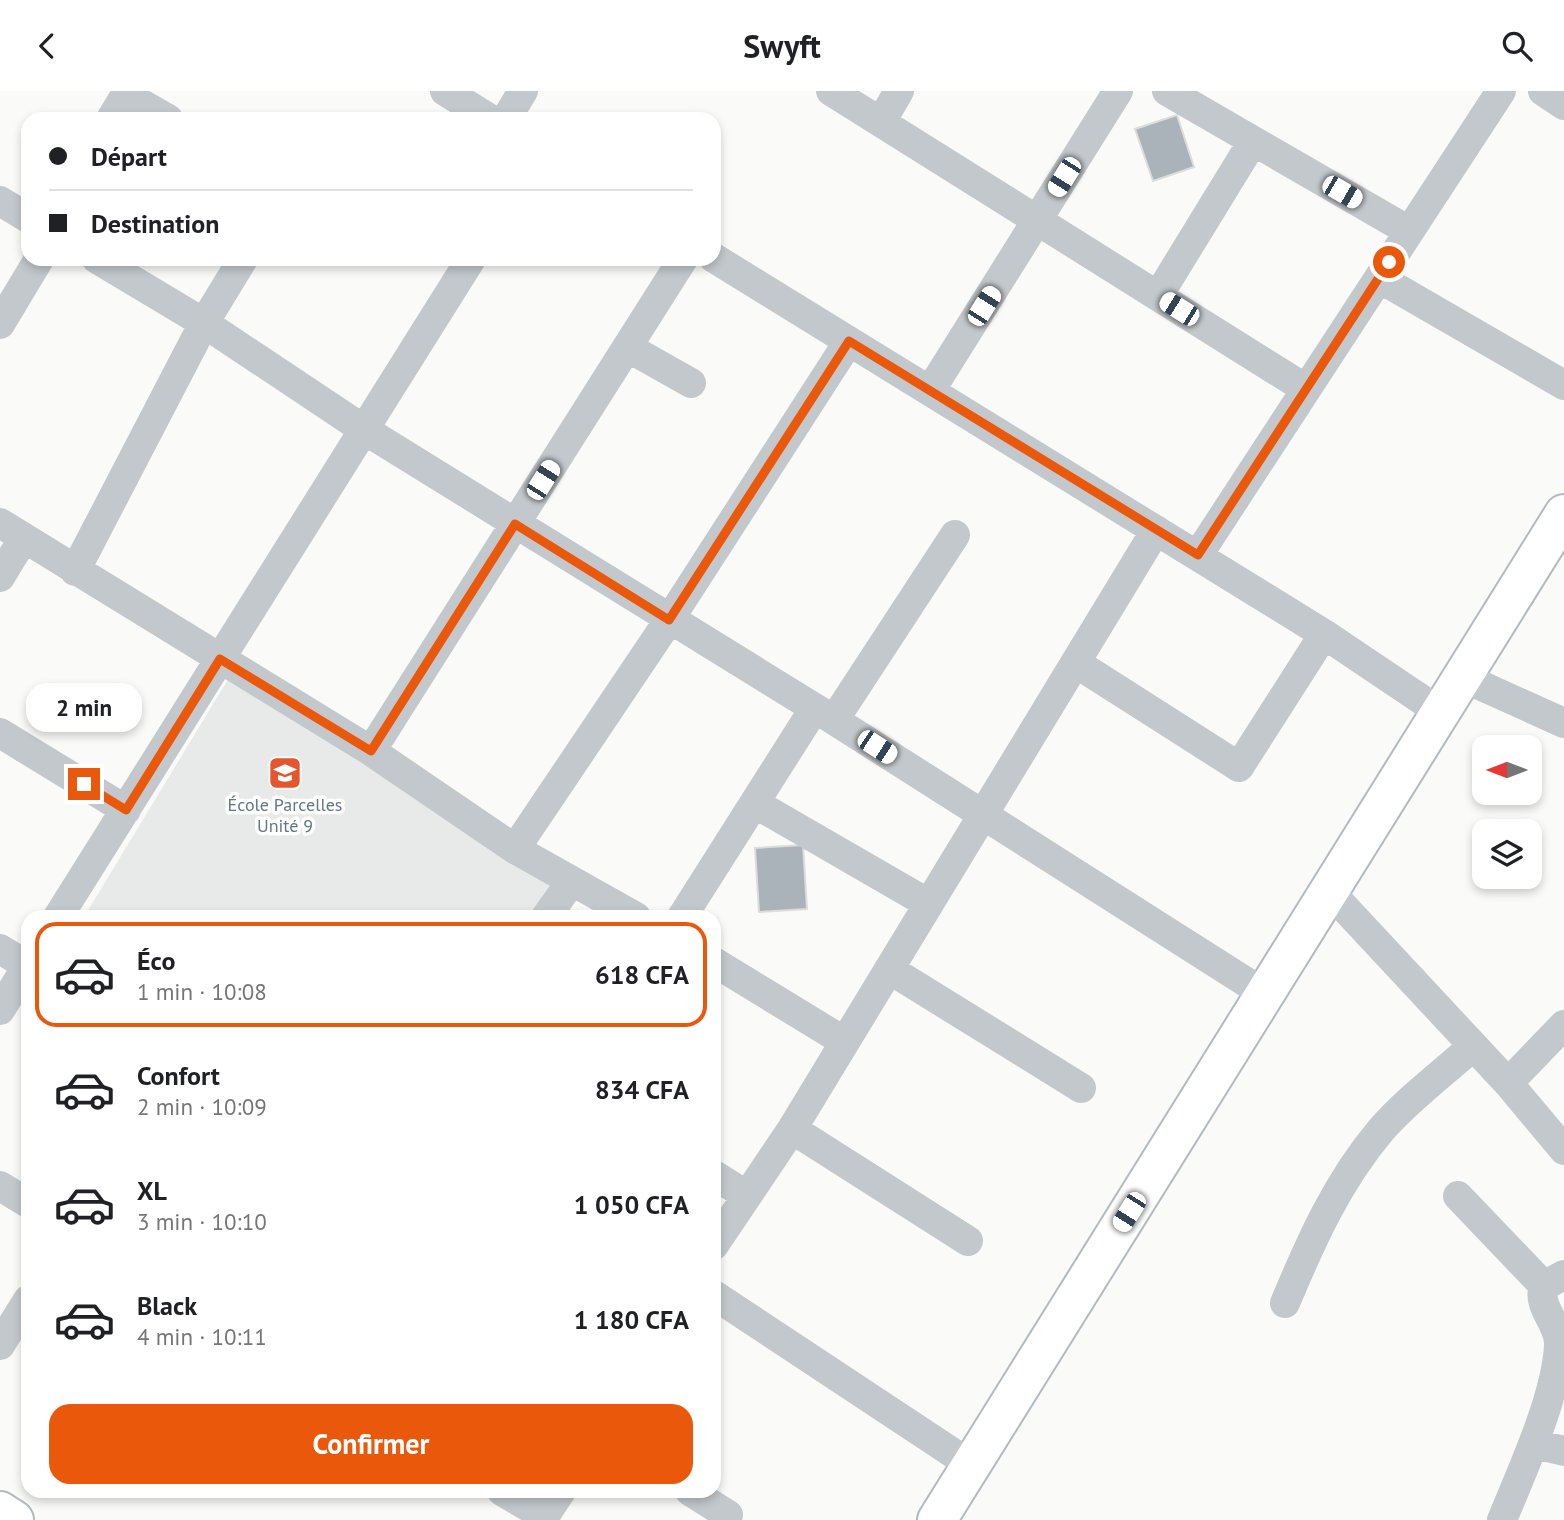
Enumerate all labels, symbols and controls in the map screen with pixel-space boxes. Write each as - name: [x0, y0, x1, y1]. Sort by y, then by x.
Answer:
- text: Swyft: [743, 25, 821, 67]
- icon: back: [28, 27, 66, 65]
- icon: search: [1498, 27, 1536, 65]
- text: Départ: [91, 140, 167, 173]
- car: [1044, 154, 1085, 200]
- car: [1319, 172, 1366, 212]
- text: Destination: [91, 207, 219, 240]
- route start: [1373, 246, 1405, 278]
- car: [964, 283, 1005, 329]
- car: [1156, 289, 1203, 329]
- car: [523, 457, 564, 503]
- callout: 2 min: [26, 683, 142, 731]
- text: 2 min: [56, 693, 112, 722]
- car: [854, 727, 901, 767]
- north arrow: [1472, 735, 1542, 805]
- map controls: [1472, 735, 1542, 889]
- school or university icon: École Parcelles Unité 9: [266, 754, 304, 792]
- route end: [68, 768, 100, 800]
- place label: École Parcelles Unité 9: [228, 793, 342, 837]
- button: layers: [1472, 819, 1542, 889]
- icon: car: [53, 943, 116, 1006]
- text: Éco: [137, 944, 175, 977]
- text: 618 CFA: [595, 958, 689, 991]
- text: 1 min · 10:08: [137, 977, 267, 1006]
- icon: car: [53, 1058, 116, 1121]
- text: Confort: [137, 1059, 220, 1092]
- text: 834 CFA: [595, 1073, 689, 1106]
- text: 2 min · 10:09: [137, 1092, 267, 1121]
- icon: car: [53, 1173, 116, 1236]
- text: XL: [137, 1174, 167, 1207]
- text: 1 050 CFA: [574, 1188, 689, 1221]
- car: [1109, 1189, 1150, 1235]
- text: 3 min · 10:10: [137, 1207, 267, 1236]
- icon: car: [53, 1288, 116, 1351]
- text: Black: [137, 1289, 197, 1322]
- text: 1 180 CFA: [574, 1303, 689, 1336]
- text: 4 min · 10:11: [137, 1322, 267, 1351]
- button: Confirmer: [49, 1404, 693, 1484]

